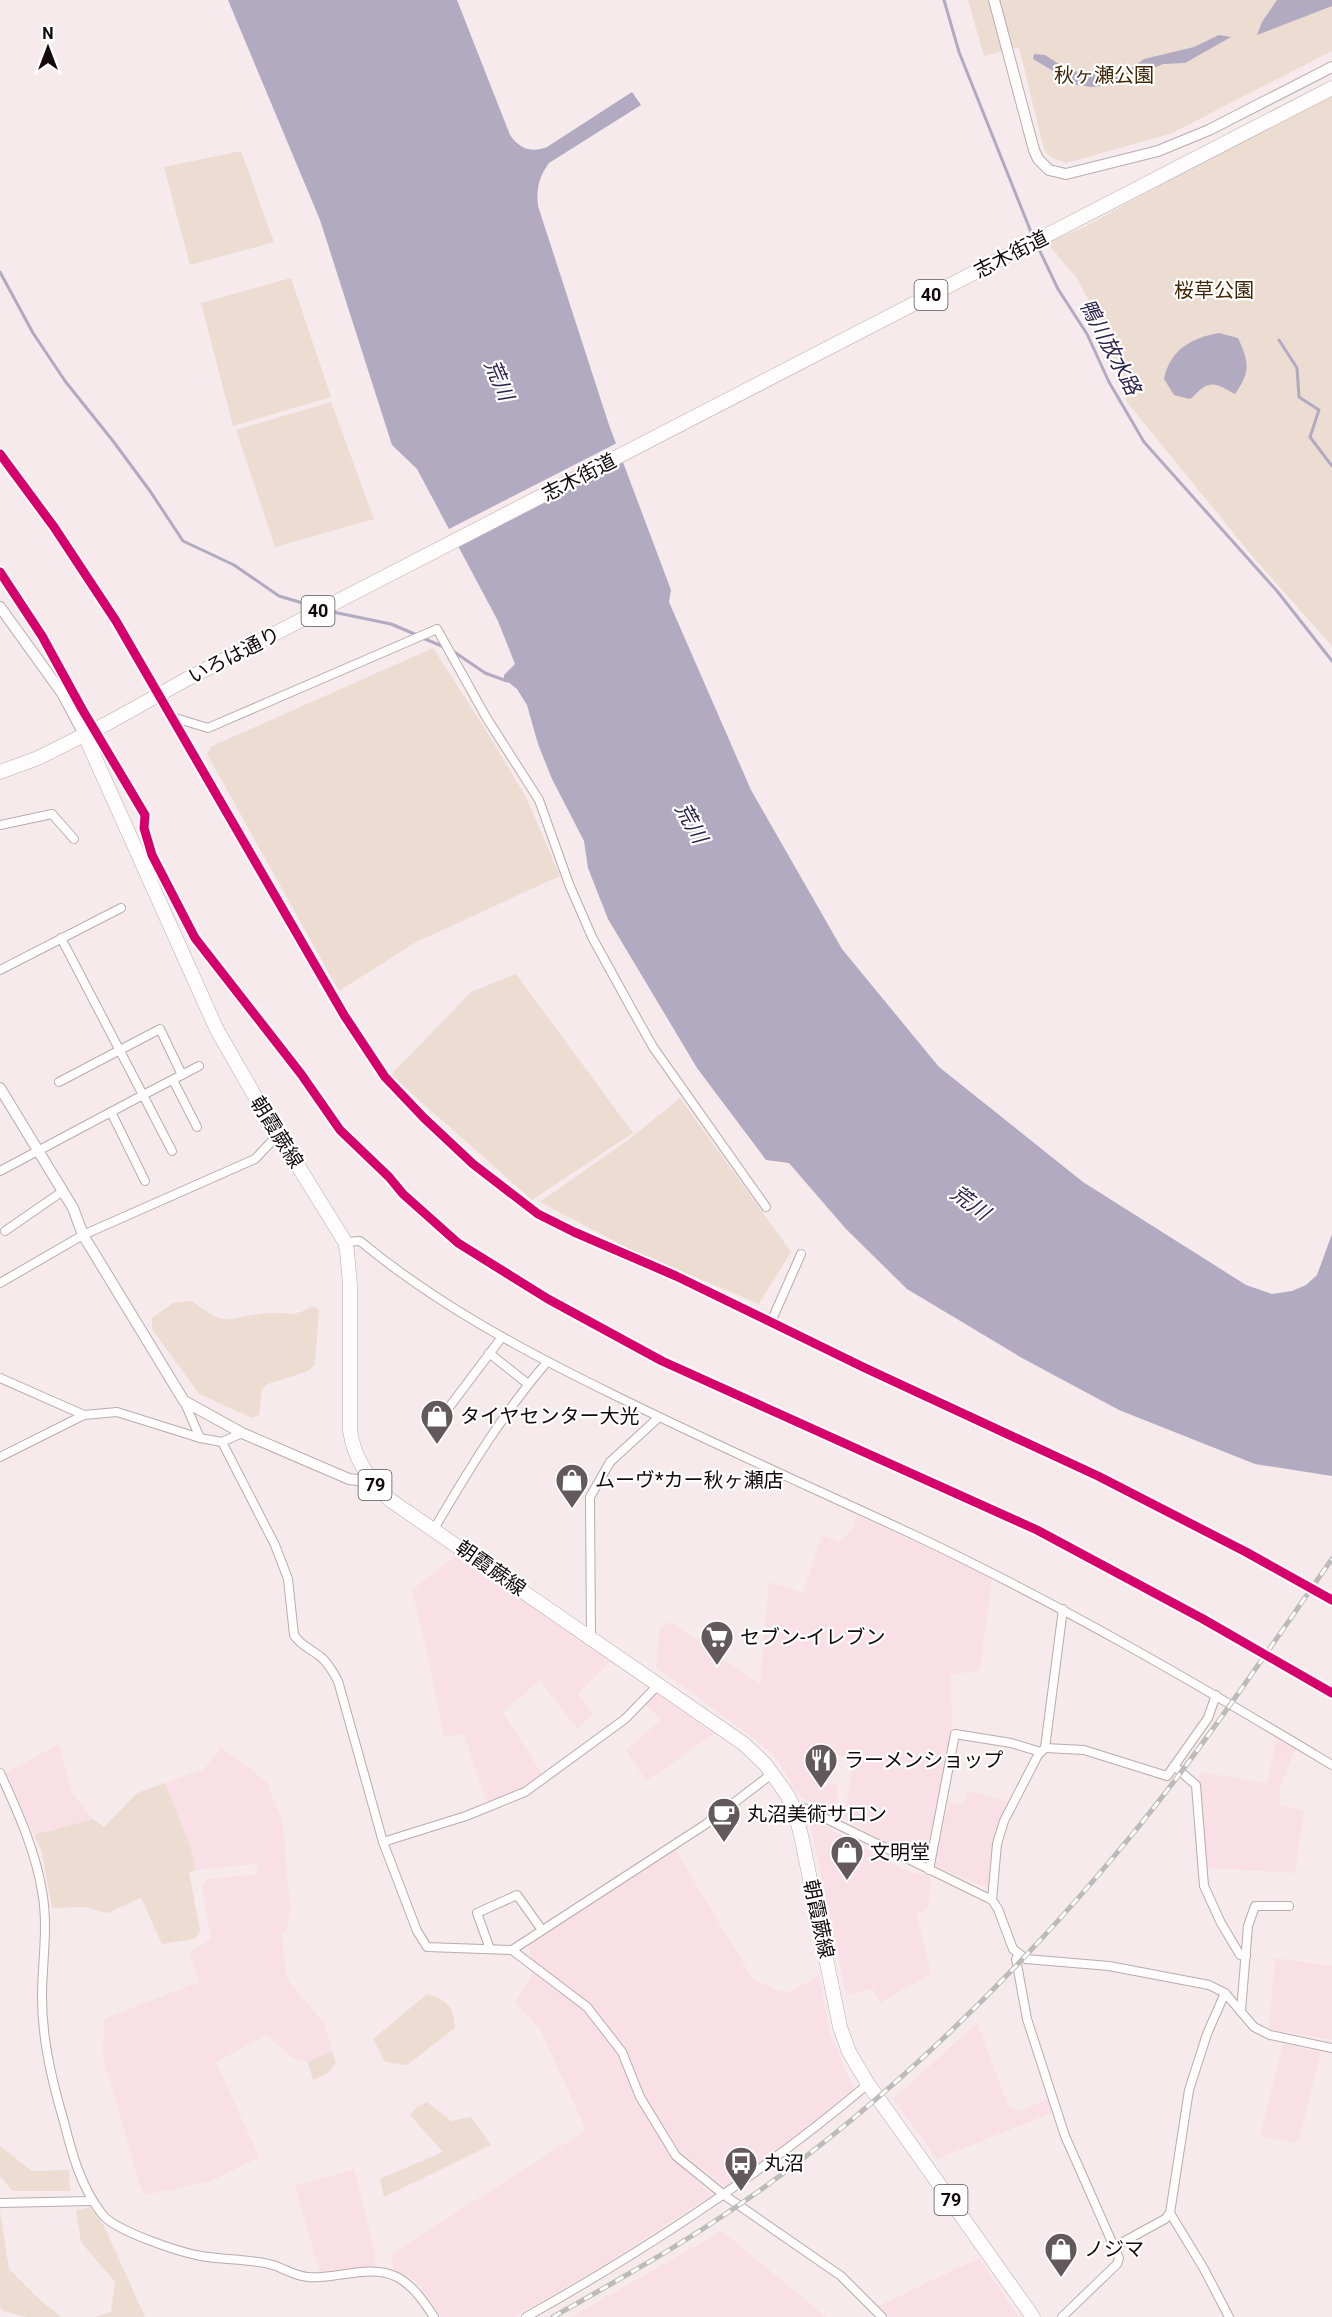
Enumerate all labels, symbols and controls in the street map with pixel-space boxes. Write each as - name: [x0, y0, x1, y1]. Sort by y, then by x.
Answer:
- north arrow: [18, 18, 78, 78]
- text: N: [42, 24, 54, 43]
- park label: 秋ヶ瀬公園: [1054, 63, 1154, 87]
- street label: 志木街道: [970, 225, 1052, 283]
- park label: 桜草公園: [1174, 278, 1254, 302]
- road number: 40: [914, 280, 948, 310]
- water label: 鴨川放水路: [1075, 295, 1146, 401]
- water label: 荒川: [480, 356, 519, 406]
- street label: 志木街道: [538, 448, 620, 506]
- road number: 40: [302, 596, 334, 626]
- street label: いろは通り: [184, 622, 284, 688]
- water label: 荒川: [670, 799, 713, 849]
- street label: 朝霞蕨線: [246, 1092, 308, 1172]
- water label: 荒川: [946, 1181, 996, 1226]
- shop icon: タイヤセンター大光: [419, 1398, 455, 1445]
- place label: タイヤセンター大光: [460, 1404, 639, 1428]
- shop icon: ムーヴ*カー秋ヶ瀬店: [554, 1462, 590, 1509]
- place label: ムーヴ*カー秋ヶ瀬店: [595, 1468, 784, 1492]
- road number: 79: [358, 1470, 392, 1500]
- street label: 朝霞蕨線: [451, 1535, 531, 1601]
- supermarket icon: セブン-イレブン: [699, 1619, 735, 1666]
- place label: セブン-イレブン: [740, 1625, 886, 1649]
- restaurant icon: ラーメンショップ: [803, 1742, 839, 1789]
- place label: ラーメンショップ: [844, 1748, 1003, 1772]
- cafe icon: 丸沼美術サロン: [706, 1796, 742, 1843]
- place label: 丸沼美術サロン: [747, 1802, 887, 1826]
- shop icon: 文明堂: [829, 1834, 865, 1881]
- place label: 文明堂: [870, 1840, 930, 1864]
- street label: 朝霞蕨線: [799, 1877, 839, 1961]
- bus stop icon: 丸沼: [723, 2145, 759, 2192]
- place label: 丸沼: [764, 2151, 804, 2175]
- road number: 79: [934, 2185, 968, 2215]
- shop icon: ノジマ: [1043, 2231, 1079, 2278]
- place label: ノジマ: [1084, 2237, 1144, 2261]

